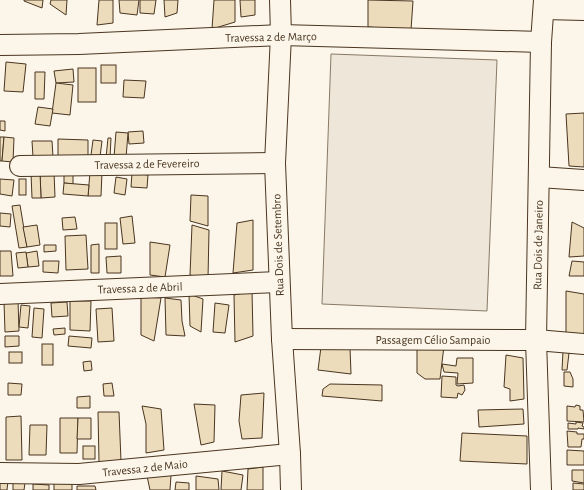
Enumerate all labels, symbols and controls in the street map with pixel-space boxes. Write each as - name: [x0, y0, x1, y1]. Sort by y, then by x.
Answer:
- street label: Travessa 2 de Março: [225, 30, 317, 44]
- street label: Travessa 2 de Fevereiro: [94, 157, 200, 171]
- street label: Rua Dois de Setembro: [270, 194, 286, 296]
- street label: Rua Dois de Janeiro: [531, 200, 545, 290]
- street label: Travessa 2 de Abril: [97, 281, 183, 295]
- street label: Passagem Célio Sampaio: [375, 334, 491, 346]
- street label: Travessa 2 de Maio: [102, 458, 188, 478]

